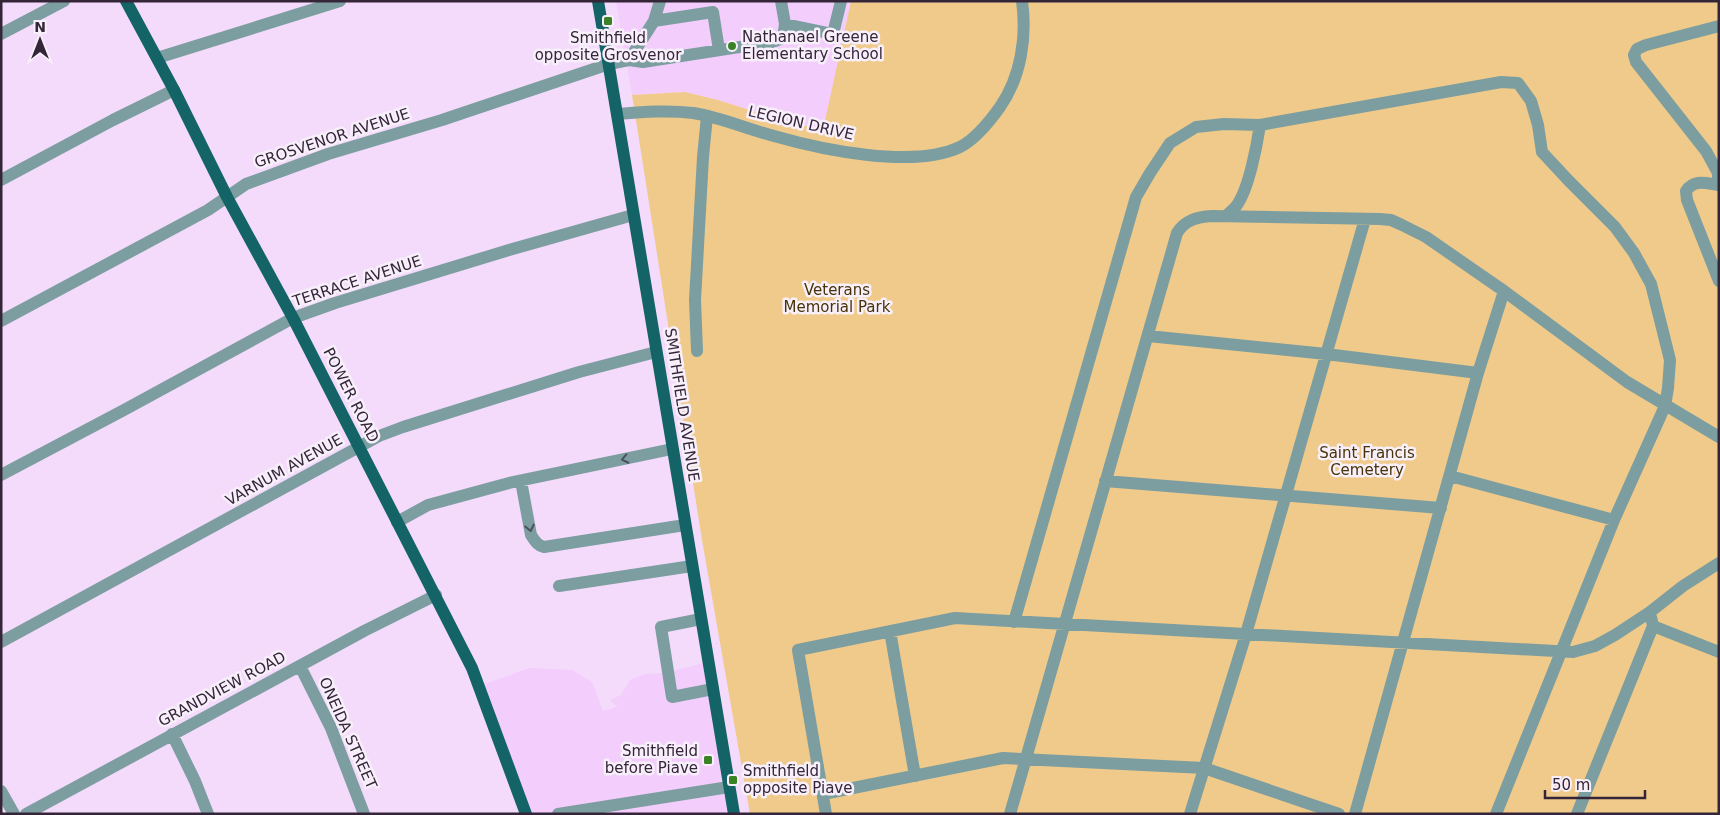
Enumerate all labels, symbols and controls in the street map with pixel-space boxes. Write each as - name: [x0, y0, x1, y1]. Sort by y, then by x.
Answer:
- north arrow: [15, 15, 65, 65]
- marker: Smithfield opposite Grosvenor: [602, 15, 614, 27]
- text: N: [34, 19, 46, 35]
- place label: Nathanael Greene Elementary School: [742, 28, 883, 63]
- place label: Smithfield opposite Grosvenor: [535, 29, 682, 64]
- marker: Nathanael Greene Elementary School: [726, 40, 738, 52]
- street label: LEGION DRIVE: [746, 102, 856, 144]
- street label: GROSVENOR AVENUE: [252, 104, 412, 172]
- street label: TERRACE AVENUE: [289, 252, 424, 311]
- park label: Veterans Memorial Park: [784, 281, 891, 316]
- street label: SMITHFIELD AVENUE: [661, 327, 703, 483]
- street label: POWER ROAD: [319, 345, 383, 445]
- street label: VARNUM AVENUE: [223, 430, 345, 510]
- park label: Saint Francis Cemetery: [1319, 444, 1415, 479]
- one-way arrow: [620, 453, 629, 464]
- one-way arrow: [524, 524, 535, 533]
- street label: GRANDVIEW ROAD: [155, 648, 289, 730]
- street label: ONEIDA STREET: [315, 674, 381, 792]
- place label: Smithfield before Piave: [605, 742, 698, 777]
- marker: Smithfield before Piave: [702, 754, 714, 766]
- place label: Smithfield opposite Piave: [743, 762, 852, 797]
- scale bar: [1545, 768, 1645, 800]
- marker: Smithfield opposite Piave: [727, 774, 739, 786]
- text: 50 m: [1552, 776, 1590, 794]

